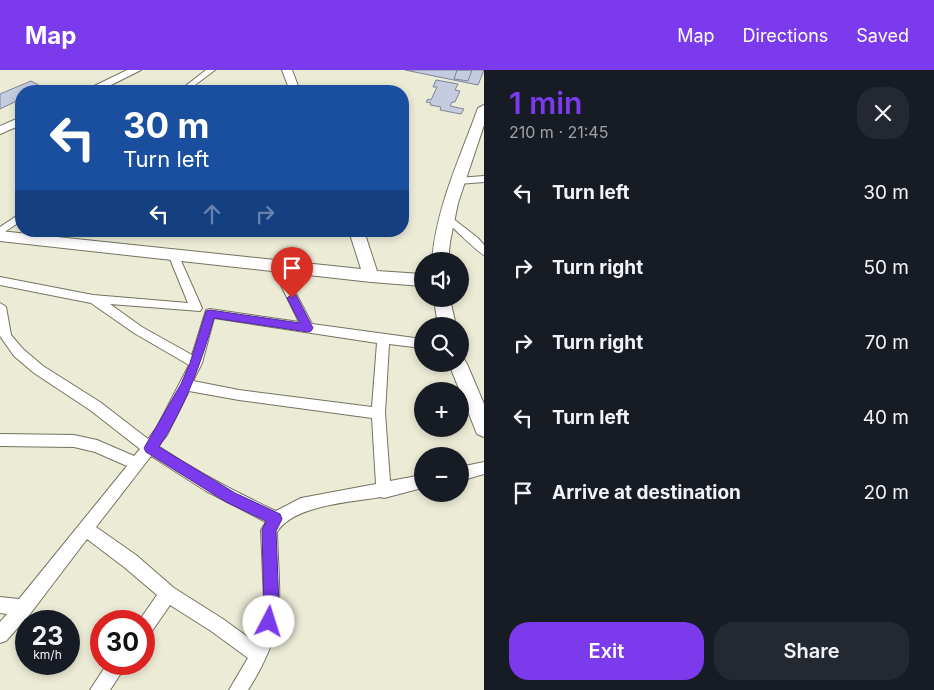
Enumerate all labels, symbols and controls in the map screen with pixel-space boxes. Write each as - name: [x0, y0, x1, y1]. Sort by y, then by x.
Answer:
- text: Map: [25, 21, 76, 50]
- text: Map: [677, 25, 715, 46]
- text: Directions: [743, 25, 828, 46]
- text: Saved: [856, 25, 909, 46]
- text: 1 min: [509, 85, 582, 121]
- button: close: [857, 87, 909, 139]
- text: 30 m: [123, 104, 209, 146]
- icon: left: [40, 105, 105, 170]
- text: 210 m · 21:45: [509, 122, 608, 142]
- text: Turn left: [123, 146, 209, 172]
- icon: left: [509, 179, 537, 207]
- text: Turn left: [552, 181, 630, 204]
- text: 30 m: [863, 181, 909, 204]
- icon: left: [145, 200, 173, 228]
- icon: ahead: [198, 200, 226, 228]
- icon: right: [251, 200, 279, 228]
- pin: [271, 247, 313, 298]
- map controls: [414, 252, 469, 502]
- button: sound: [414, 252, 469, 307]
- icon: arrive: [278, 254, 306, 282]
- icon: right: [509, 254, 537, 282]
- text: Turn right: [552, 256, 643, 279]
- text: 50 m: [863, 256, 909, 279]
- button: search: [414, 317, 469, 372]
- icon: right: [509, 329, 537, 357]
- text: Turn right: [552, 331, 643, 354]
- text: 70 m: [865, 331, 909, 354]
- button: +: [414, 382, 469, 437]
- icon: left: [509, 404, 537, 432]
- text: Turn left: [552, 406, 630, 429]
- text: 40 m: [863, 406, 909, 429]
- button: −: [414, 447, 469, 502]
- icon: arrive: [509, 479, 537, 507]
- text: Arrive at destination: [552, 481, 741, 504]
- text: 20 m: [863, 481, 909, 504]
- position arrow: [242, 595, 294, 647]
- speed limit sign: 30: [90, 610, 155, 675]
- text: 23: [32, 621, 63, 651]
- button: Exit: [509, 622, 704, 680]
- button: Share: [714, 622, 909, 680]
- text: km/h: [33, 647, 62, 662]

